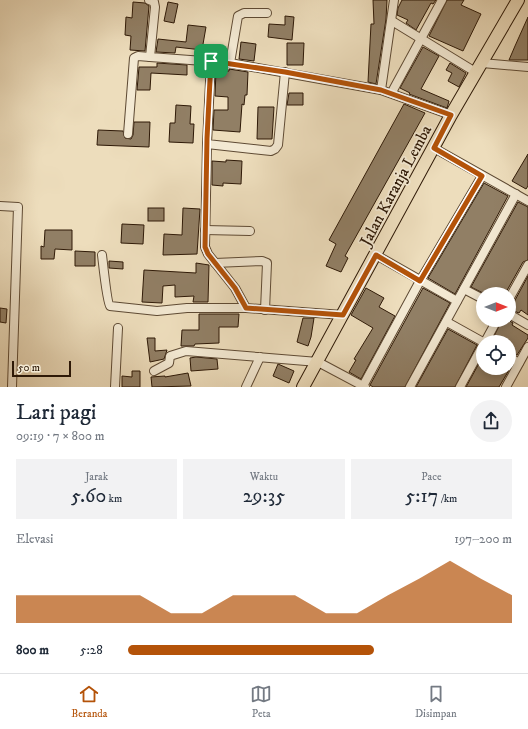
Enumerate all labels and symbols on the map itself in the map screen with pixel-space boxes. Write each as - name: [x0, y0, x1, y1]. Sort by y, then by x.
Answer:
- pin: [194, 44, 228, 78]
- street label: Jalan Karanja Lemba: [355, 121, 436, 251]
- north arrow: [476, 287, 516, 327]
- scale bar: [12, 359, 71, 378]

